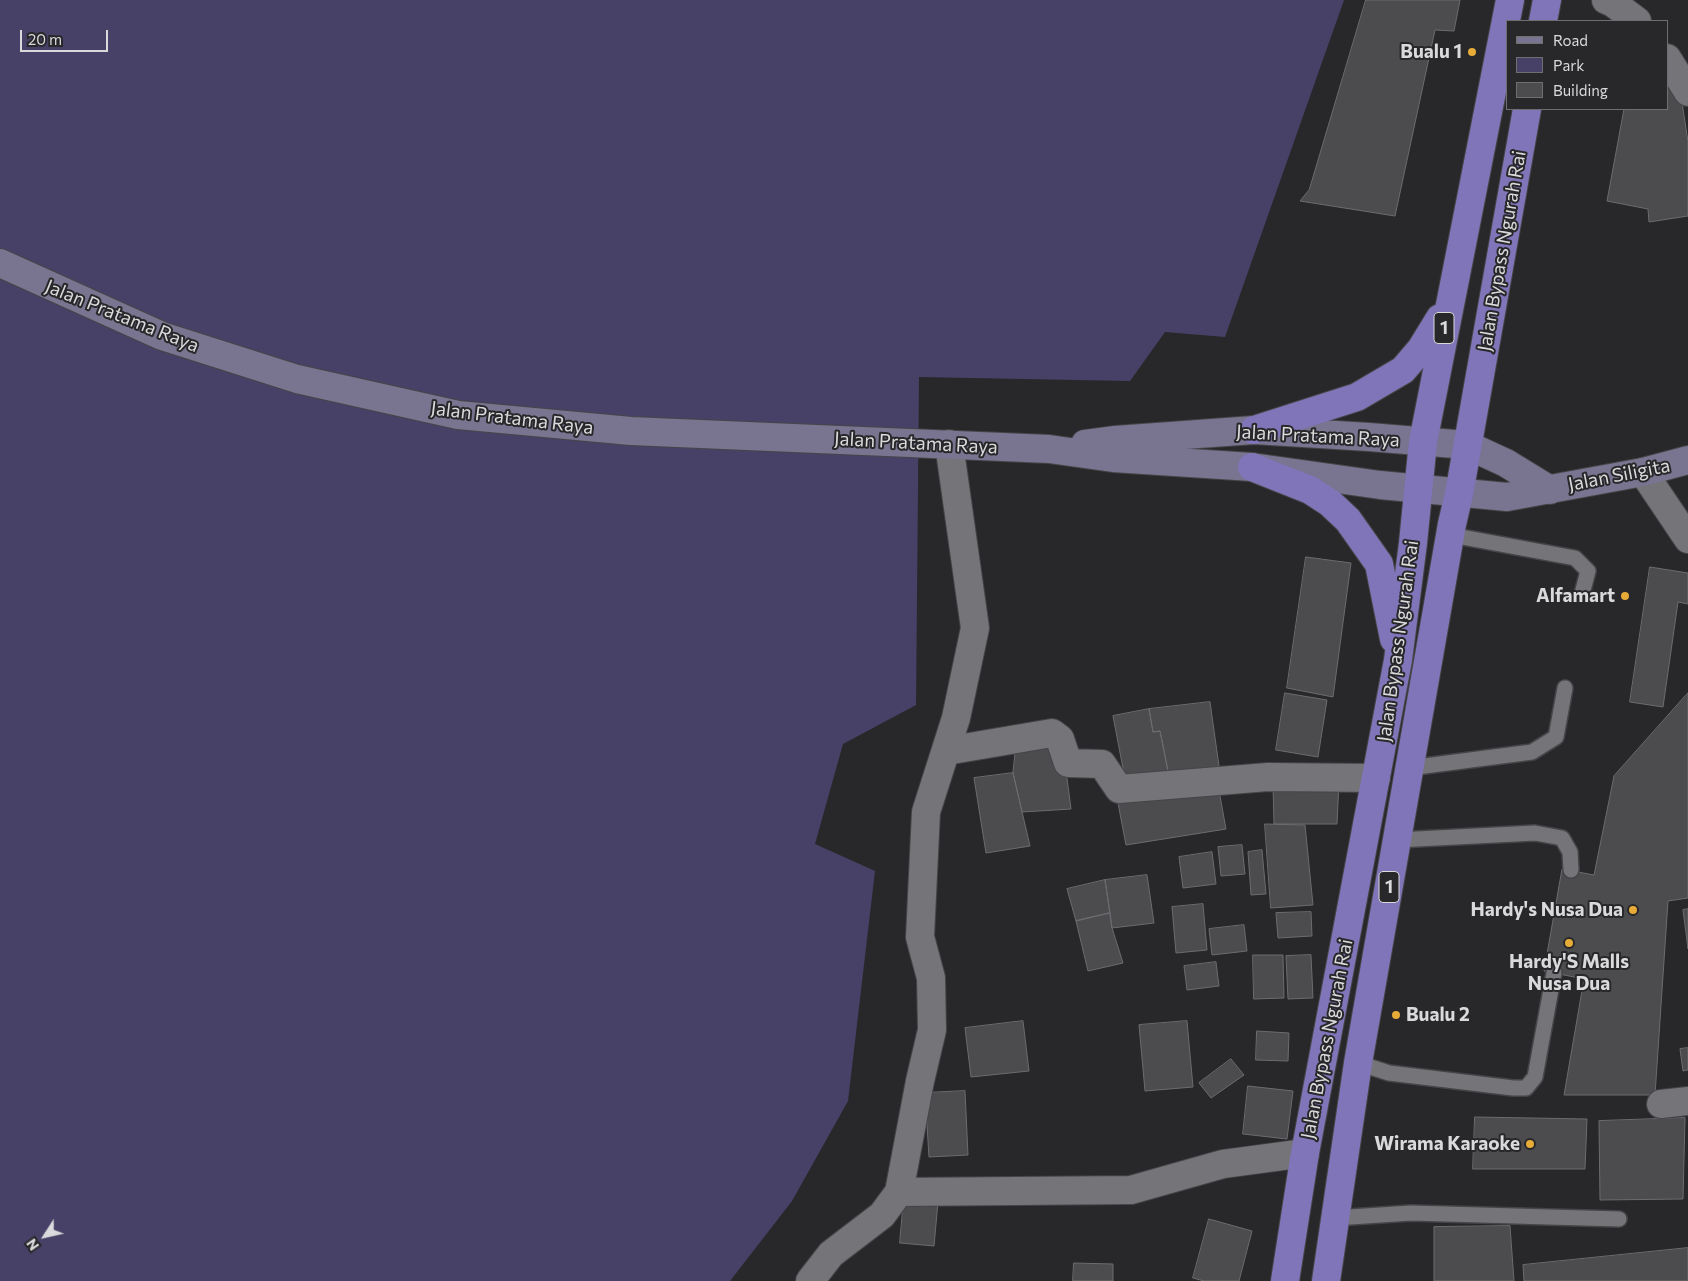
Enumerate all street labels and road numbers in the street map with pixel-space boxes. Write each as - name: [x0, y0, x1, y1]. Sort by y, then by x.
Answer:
- street label: Jalan Bypass Ngurah Rai: [1473, 149, 1531, 353]
- street label: Jalan Pratama Raya: [42, 275, 202, 357]
- road number: 1: [1434, 312, 1454, 343]
- street label: Jalan Pratama Raya: [429, 397, 595, 439]
- street label: Jalan Pratama Raya: [1236, 420, 1400, 452]
- street label: Jalan Pratama Raya: [834, 427, 998, 459]
- street label: Jalan Siligita: [1566, 454, 1672, 496]
- street label: Jalan Bypass Ngurah Rai: [1373, 539, 1423, 743]
- road number: 1: [1379, 872, 1399, 902]
- street label: Jalan Bypass Ngurah Rai: [1296, 937, 1358, 1141]

